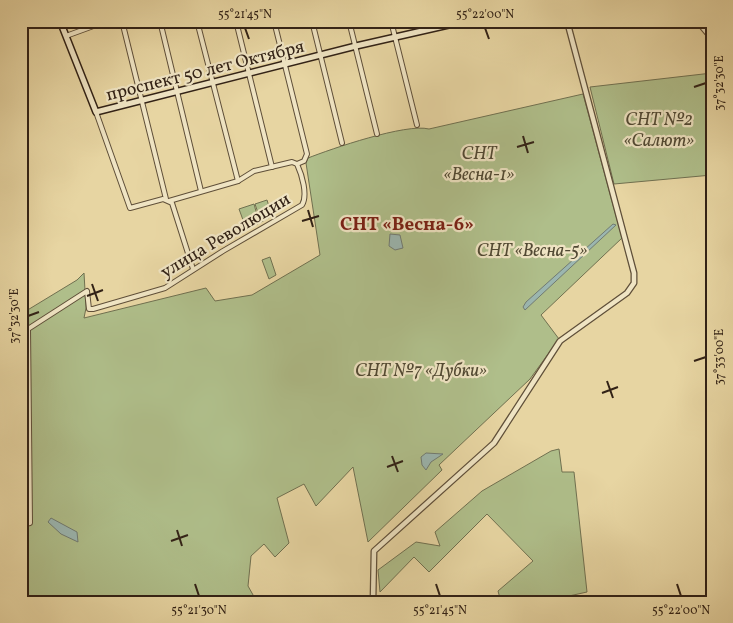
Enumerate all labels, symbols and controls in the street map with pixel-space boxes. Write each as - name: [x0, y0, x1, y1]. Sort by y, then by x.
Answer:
- text: 55°21'45"N: [218, 7, 272, 23]
- text: 55°22'00"N: [456, 7, 514, 23]
- street label: проспект 50 лет Октября: [104, 35, 307, 108]
- text: 37°32'30"E: [712, 55, 728, 111]
- park label: СНТ №2 «Салют»: [624, 108, 694, 154]
- park label: СНТ «Весна-1»: [443, 142, 515, 188]
- street label: улица Революции: [156, 188, 295, 285]
- district label: СНТ «Весна-6»: [340, 212, 474, 238]
- park label: СНТ «Весна-5»: [477, 239, 587, 264]
- text: 37°32'30"E: [7, 288, 23, 344]
- text: 37°33'00"E: [712, 329, 728, 385]
- park label: СНТ №7 «Дубки»: [355, 359, 487, 384]
- text: 55°21'30"N: [171, 603, 227, 619]
- text: 55°21'45"N: [413, 603, 467, 619]
- text: 55°22'00"N: [652, 603, 710, 619]

